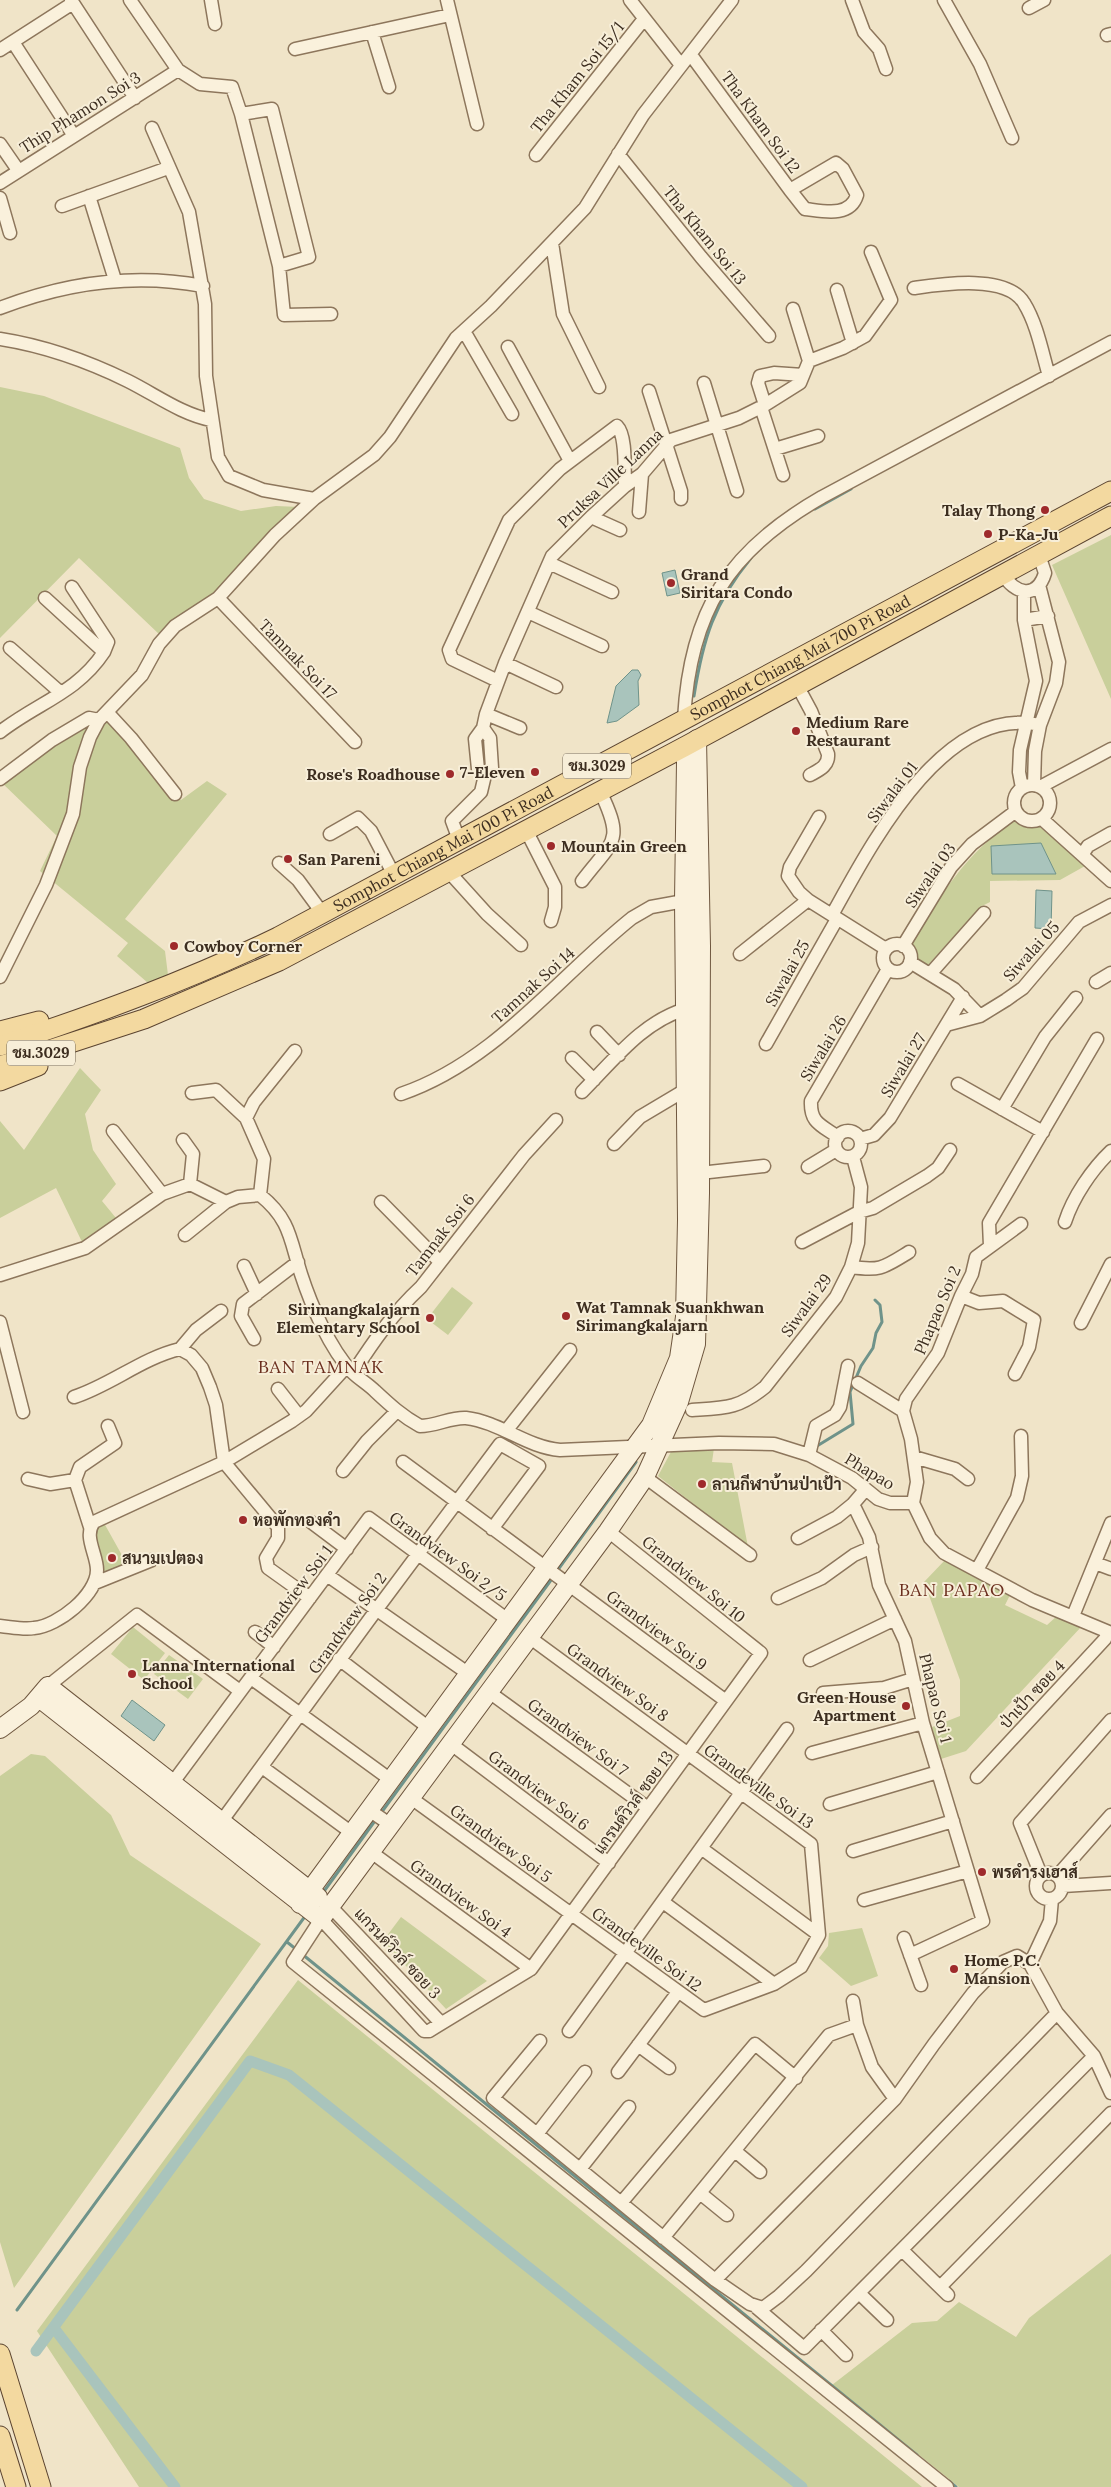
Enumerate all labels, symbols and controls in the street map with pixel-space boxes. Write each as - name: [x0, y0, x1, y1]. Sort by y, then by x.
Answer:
- street label: Tha Kham Soi 15/1: [526, 17, 629, 137]
- street label: Thip Phamon Soi 3: [16, 67, 144, 157]
- street label: Tha Kham Soi 12: [717, 67, 805, 177]
- street label: Tha Kham Soi 13: [659, 182, 751, 289]
- street label: Pruksa Ville Lanna: [553, 424, 667, 532]
- place label: Talay Thong: [942, 500, 1036, 520]
- marker: Talay Thong: [1039, 504, 1051, 516]
- place label: P-Ka-Ju: [998, 524, 1058, 544]
- marker: P-Ka-Ju: [982, 528, 994, 540]
- place label: Grand Siritara Condo: [681, 564, 793, 602]
- marker: Grand Siritara Condo: [665, 577, 677, 589]
- street label: Somphot Chiang Mai 700 Pi Road: [687, 590, 914, 725]
- street label: Tamnak Soi 17: [255, 615, 342, 704]
- place label: Medium Rare Restaurant: [806, 712, 909, 750]
- marker: Medium Rare Restaurant: [790, 725, 802, 737]
- road number: ชม.3029: [563, 754, 631, 778]
- street label: Siwalai 01: [863, 757, 922, 827]
- place label: 7-Eleven: [460, 762, 525, 782]
- place label: Rose's Roadhouse: [306, 764, 440, 784]
- marker: 7-Eleven: [529, 766, 541, 778]
- marker: Rose's Roadhouse: [444, 768, 456, 780]
- street label: Somphot Chiang Mai 700 Pi Road: [330, 781, 557, 916]
- place label: Mountain Green: [561, 836, 687, 856]
- street label: Siwalai 03: [900, 839, 960, 911]
- marker: Mountain Green: [545, 840, 557, 852]
- place label: San Pareni: [298, 849, 380, 869]
- marker: San Pareni: [282, 853, 294, 865]
- street label: Siwalai 05: [999, 917, 1063, 985]
- place label: Cowboy Corner: [184, 936, 303, 956]
- street label: Siwalai 25: [761, 936, 813, 1010]
- marker: Cowboy Corner: [168, 940, 180, 952]
- street label: Tamnak Soi 14: [487, 942, 579, 1028]
- street label: Siwalai 26: [796, 1011, 850, 1085]
- street label: Siwalai 27: [876, 1029, 930, 1101]
- road number: ชม.3029: [7, 1040, 75, 1066]
- street label: Tamnak Soi 6: [401, 1190, 479, 1280]
- street label: Phapao Soi 2: [909, 1263, 965, 1357]
- street label: Siwalai 29: [776, 1269, 836, 1341]
- place label: Wat Tamnak Suankhwan Sirimangkalajarn: [576, 1297, 764, 1335]
- place label: Sirimangkalajarn Elementary School: [276, 1299, 420, 1337]
- marker: Wat Tamnak Suankhwan Sirimangkalajarn: [560, 1310, 572, 1322]
- marker: Sirimangkalajarn Elementary School: [424, 1312, 436, 1324]
- district label: BAN TAMNAK: [258, 1355, 384, 1378]
- street label: Phapao: [841, 1448, 899, 1494]
- place label: ลานกีฬาบ้านป่าเป้า: [712, 1473, 842, 1494]
- marker: ลานกีฬาบ้านป่าเป้า: [696, 1478, 708, 1490]
- street label: Grandview Soi 2/5: [385, 1507, 510, 1606]
- place label: หอพักทองคำ: [253, 1510, 341, 1530]
- marker: หอพักทองคำ: [237, 1514, 249, 1526]
- street label: Grandview Soi 10: [638, 1531, 750, 1627]
- street label: Grandview Soi 1: [250, 1541, 336, 1647]
- place label: สนามเปตอง: [122, 1548, 204, 1568]
- marker: สนามเปตอง: [106, 1552, 118, 1564]
- street label: Grandview Soi 2: [304, 1568, 390, 1678]
- district label: BAN PAPAO: [899, 1578, 1005, 1601]
- street label: Grandview Soi 9: [603, 1586, 711, 1674]
- street label: Grandview Soi 8: [563, 1638, 673, 1726]
- street label: Phapao Soi 1: [915, 1651, 957, 1745]
- place label: Lanna International School: [142, 1655, 295, 1693]
- street label: ป่าเป้า ซอย 4: [995, 1655, 1069, 1733]
- marker: Lanna International School: [126, 1668, 138, 1680]
- place label: Green House Apartment: [797, 1687, 896, 1725]
- street label: Grandview Soi 7: [524, 1694, 633, 1780]
- marker: Green House Apartment: [900, 1700, 912, 1712]
- street label: Grandeville Soi 13: [700, 1739, 818, 1833]
- street label: แกรนด์วิวล์ ซอย 13: [587, 1745, 677, 1858]
- street label: Grandview Soi 6: [485, 1746, 593, 1834]
- street label: Grandview Soi 5: [446, 1799, 556, 1887]
- street label: Grandview Soi 4: [406, 1855, 516, 1942]
- place label: พรดำรงเฮาส์: [992, 1861, 1079, 1882]
- marker: พรดำรงเฮาส์: [976, 1866, 988, 1878]
- street label: แกรนด์วิวล์ ซอย 3: [351, 1902, 447, 2003]
- street label: Grandeville Soi 12: [588, 1902, 706, 1996]
- place label: Home P.C. Mansion: [964, 1950, 1040, 1988]
- marker: Home P.C. Mansion: [948, 1963, 960, 1975]

